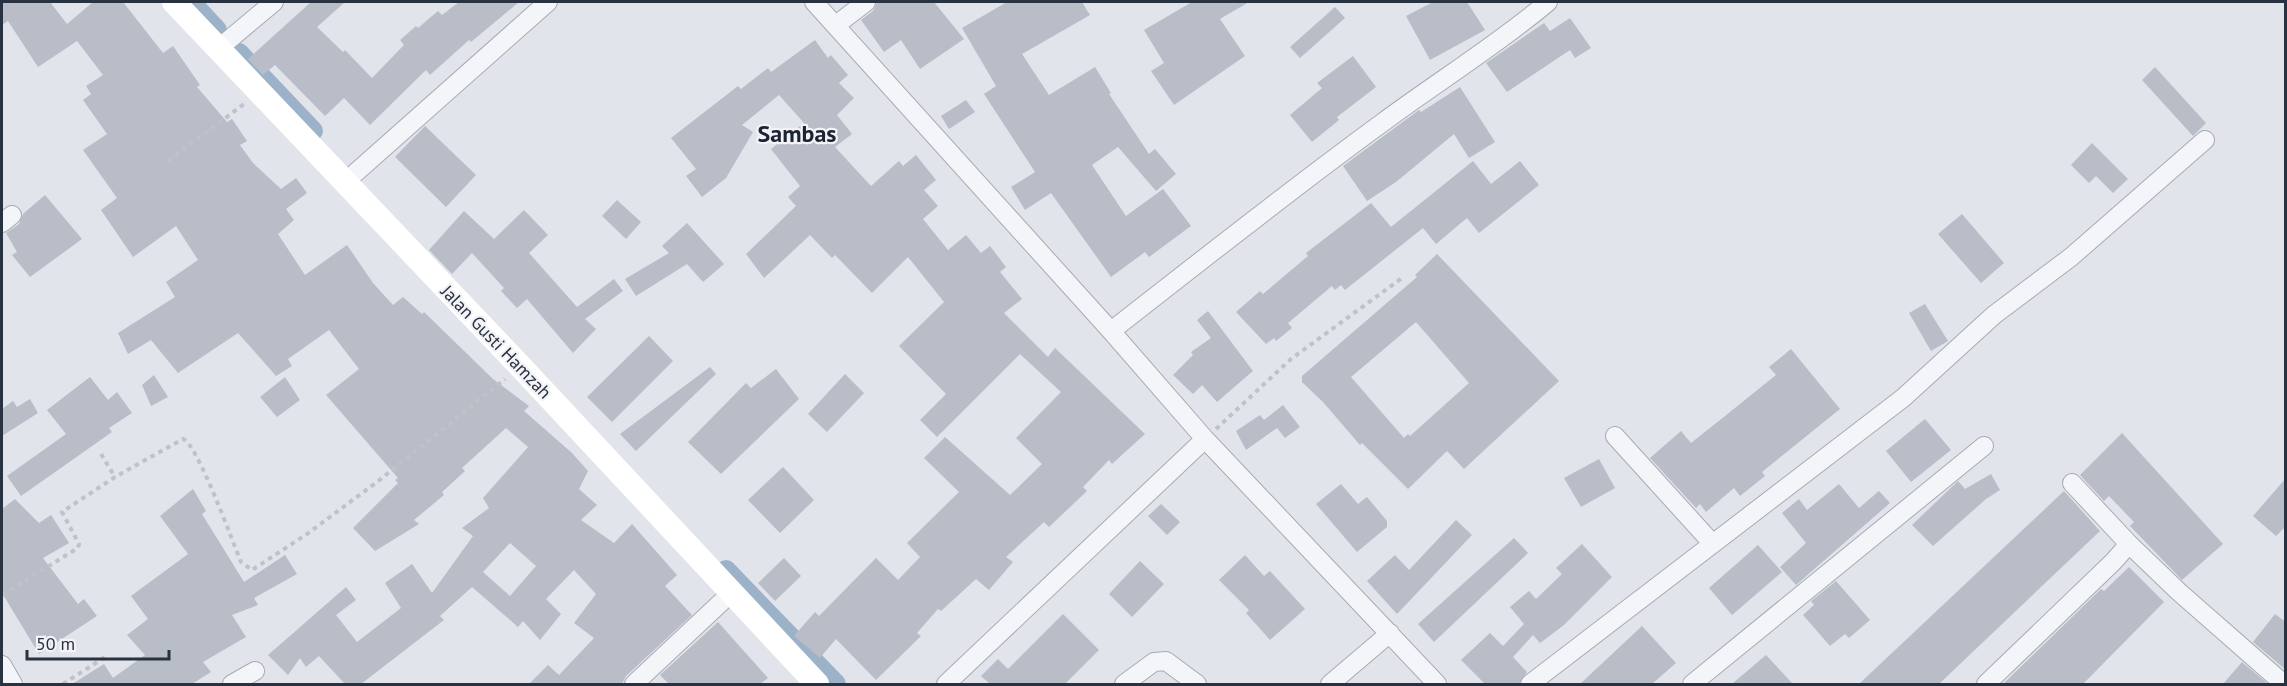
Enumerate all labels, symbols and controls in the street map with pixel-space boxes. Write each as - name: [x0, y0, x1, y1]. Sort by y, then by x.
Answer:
- district label: Sambas: [758, 118, 836, 149]
- street label: Jalan Gusti Hamzah: [435, 279, 557, 403]
- scale bar: [27, 623, 170, 661]
- text: 50 m: [36, 632, 75, 655]

